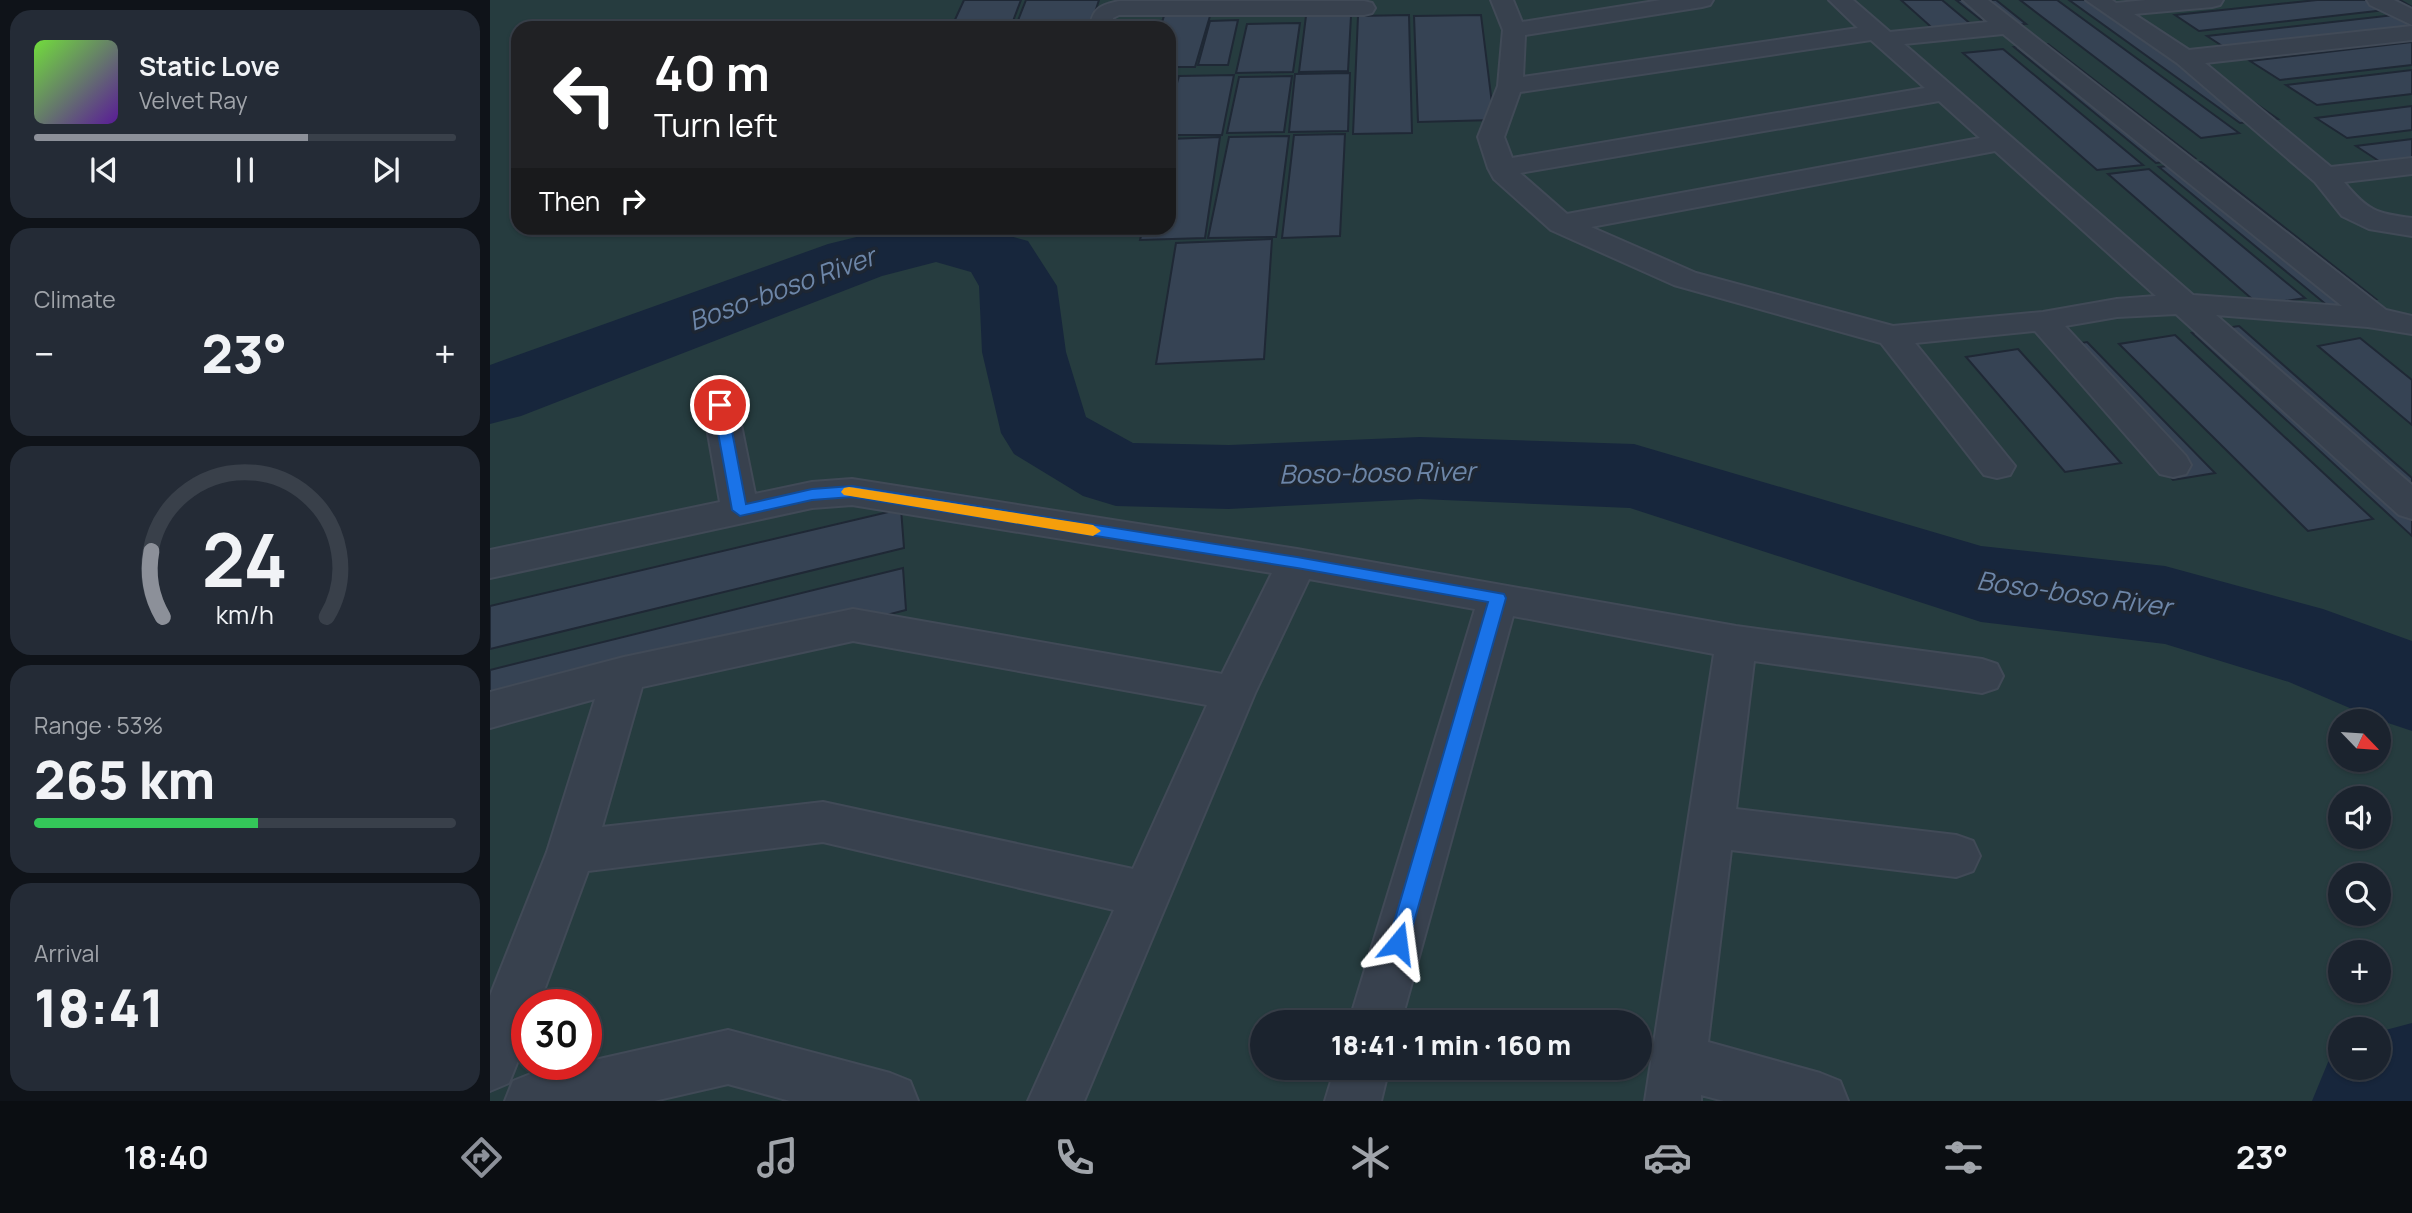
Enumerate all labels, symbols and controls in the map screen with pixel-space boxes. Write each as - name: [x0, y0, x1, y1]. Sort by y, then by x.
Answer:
- text: 40 m: [654, 39, 770, 106]
- text: Static Love: [139, 48, 280, 84]
- icon: left: [539, 49, 630, 140]
- text: Velvet Ray: [139, 84, 248, 116]
- text: Turn left: [654, 103, 778, 147]
- icon: previous: [85, 151, 123, 189]
- icon: pause: [226, 151, 264, 189]
- icon: next: [367, 151, 405, 189]
- icon: right: [614, 182, 652, 220]
- text: Then: [539, 183, 600, 219]
- water label: Boso-boso River: [684, 236, 883, 338]
- text: Climate: [34, 283, 116, 315]
- text: 23°: [202, 318, 287, 389]
- text: −: [34, 327, 55, 379]
- text: +: [434, 327, 456, 379]
- pin: [690, 375, 750, 435]
- icon: arrive: [701, 386, 739, 424]
- water label: Boso-boso River: [1279, 452, 1479, 492]
- text: 24: [202, 509, 288, 609]
- water label: Boso-boso River: [1975, 562, 2177, 625]
- text: km/h: [216, 596, 274, 631]
- text: Range · 53%: [34, 709, 163, 741]
- north arrow: [2328, 709, 2390, 772]
- map controls: [2328, 709, 2391, 1080]
- text: 265 km: [34, 744, 215, 815]
- button: sound: [2328, 786, 2391, 849]
- button: search: [2328, 863, 2391, 926]
- position arrow: [1361, 906, 1435, 980]
- text: Arrival: [34, 937, 100, 969]
- button: +: [2328, 940, 2391, 1003]
- text: 18:41: [34, 972, 164, 1043]
- speed limit sign: 30: [511, 989, 602, 1080]
- button: −: [2328, 1017, 2391, 1080]
- text: 18:41 · 1 min · 160 m: [1331, 1027, 1571, 1063]
- icon: directions: [457, 1133, 506, 1182]
- icon: music: [753, 1133, 802, 1182]
- icon: phone: [1050, 1133, 1099, 1182]
- icon: climate: [1346, 1133, 1395, 1182]
- icon: car: [1643, 1133, 1692, 1182]
- icon: filters: [1939, 1133, 1988, 1182]
- text: 18:40: [124, 1135, 209, 1179]
- text: 23°: [2236, 1135, 2288, 1179]

